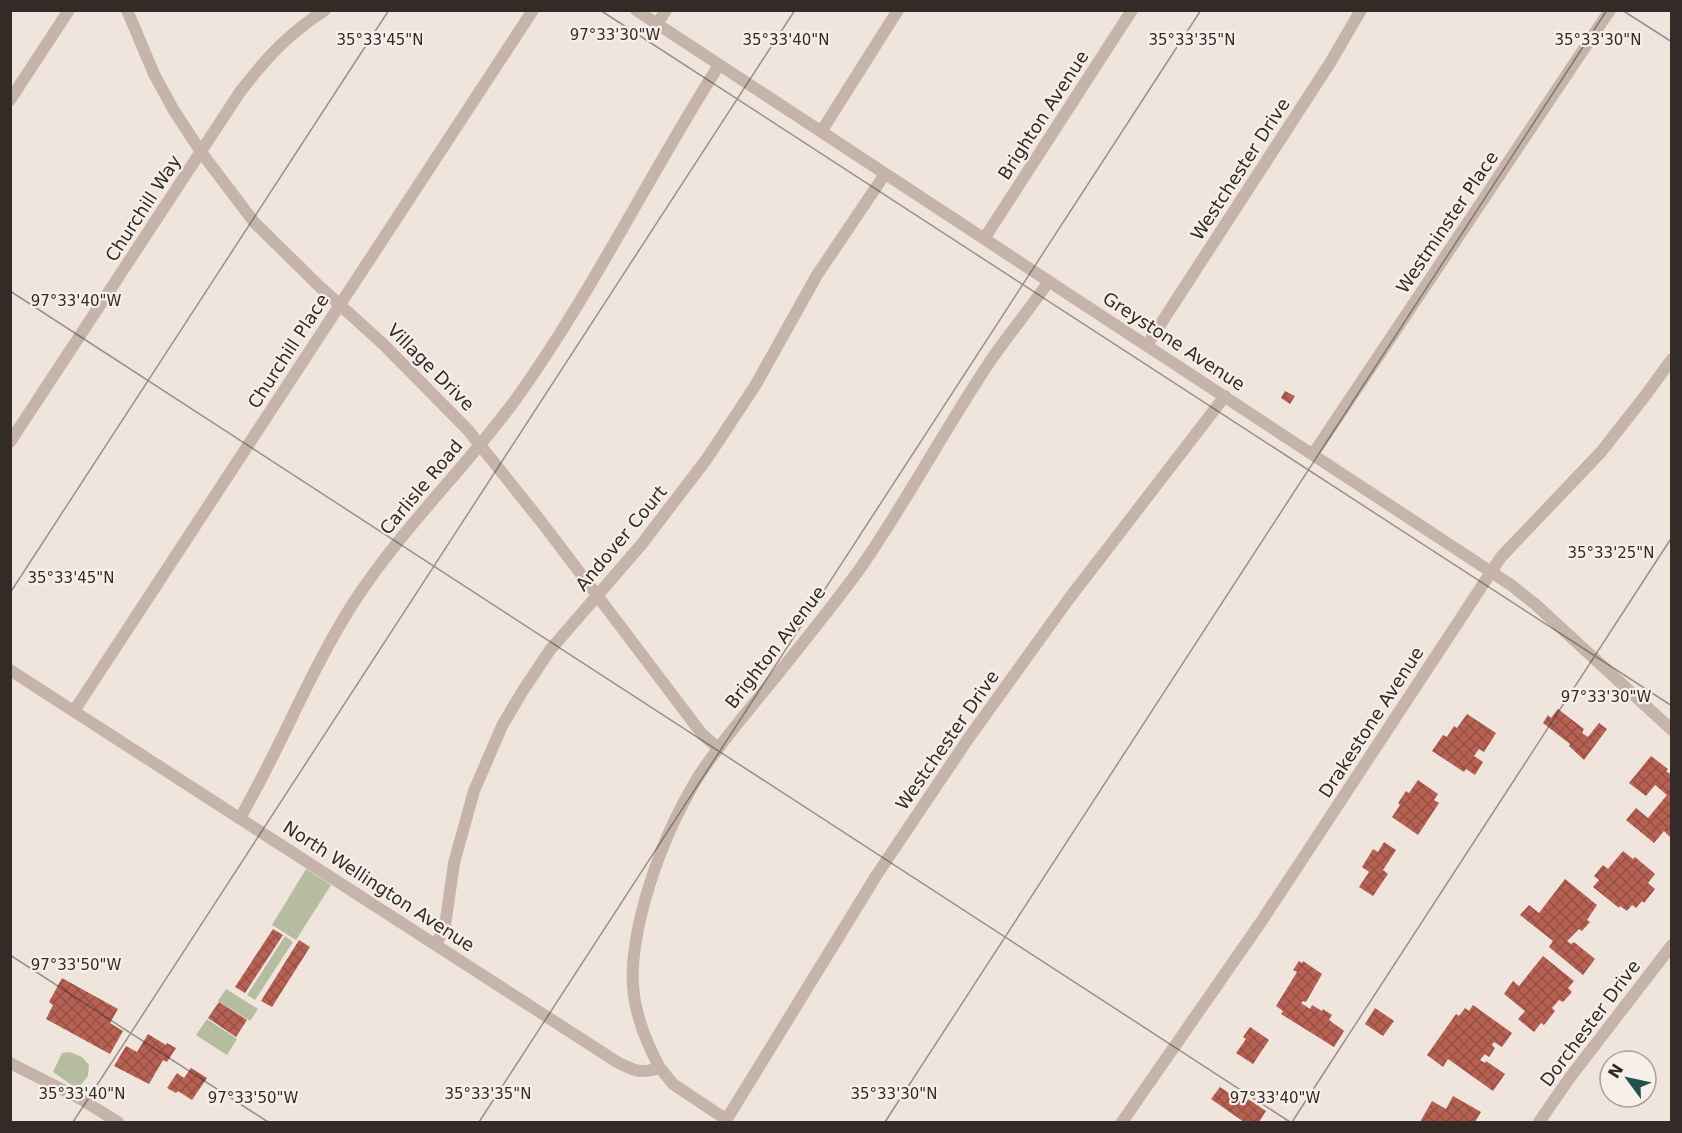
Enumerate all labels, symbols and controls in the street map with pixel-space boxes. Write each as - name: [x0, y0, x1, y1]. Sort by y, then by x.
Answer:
- text: 97°33'30"W: [570, 26, 660, 44]
- text: 35°33'45"N: [336, 31, 424, 49]
- text: 35°33'40"N: [742, 31, 830, 49]
- text: 35°33'35"N: [1148, 31, 1236, 49]
- text: 35°33'30"N: [1554, 31, 1642, 49]
- street label: Brighton Avenue: [993, 47, 1093, 183]
- street label: Westchester Drive: [1186, 94, 1294, 244]
- street label: Westminster Place: [1392, 147, 1502, 297]
- street label: Churchill Way: [101, 151, 185, 265]
- street label: Greystone Avenue: [1099, 287, 1249, 395]
- street label: Churchill Place: [243, 290, 333, 412]
- text: 97°33'40"W: [31, 292, 121, 310]
- street label: Village Drive: [383, 319, 479, 415]
- street label: Carlisle Road: [375, 435, 467, 539]
- street label: Andover Court: [571, 481, 671, 595]
- text: 35°33'25"N: [1567, 544, 1655, 562]
- text: 35°33'45"N: [27, 569, 115, 587]
- street label: Brighton Avenue: [721, 582, 829, 712]
- street label: Drakestone Avenue: [1314, 643, 1428, 801]
- street label: Westchester Drive: [891, 666, 1003, 814]
- text: 97°33'30"W: [1561, 688, 1651, 706]
- street label: North Wellington Avenue: [279, 816, 479, 956]
- text: 97°33'50"W: [31, 956, 121, 974]
- street label: Dorchester Drive: [1536, 956, 1644, 1090]
- north arrow: [1598, 1049, 1658, 1109]
- text: N: [1604, 1060, 1627, 1082]
- text: 35°33'40"N: [38, 1085, 126, 1103]
- text: 35°33'35"N: [444, 1085, 532, 1103]
- text: 35°33'30"N: [850, 1085, 938, 1103]
- text: 97°33'50"W: [208, 1089, 298, 1107]
- text: 97°33'40"W: [1230, 1089, 1320, 1107]

